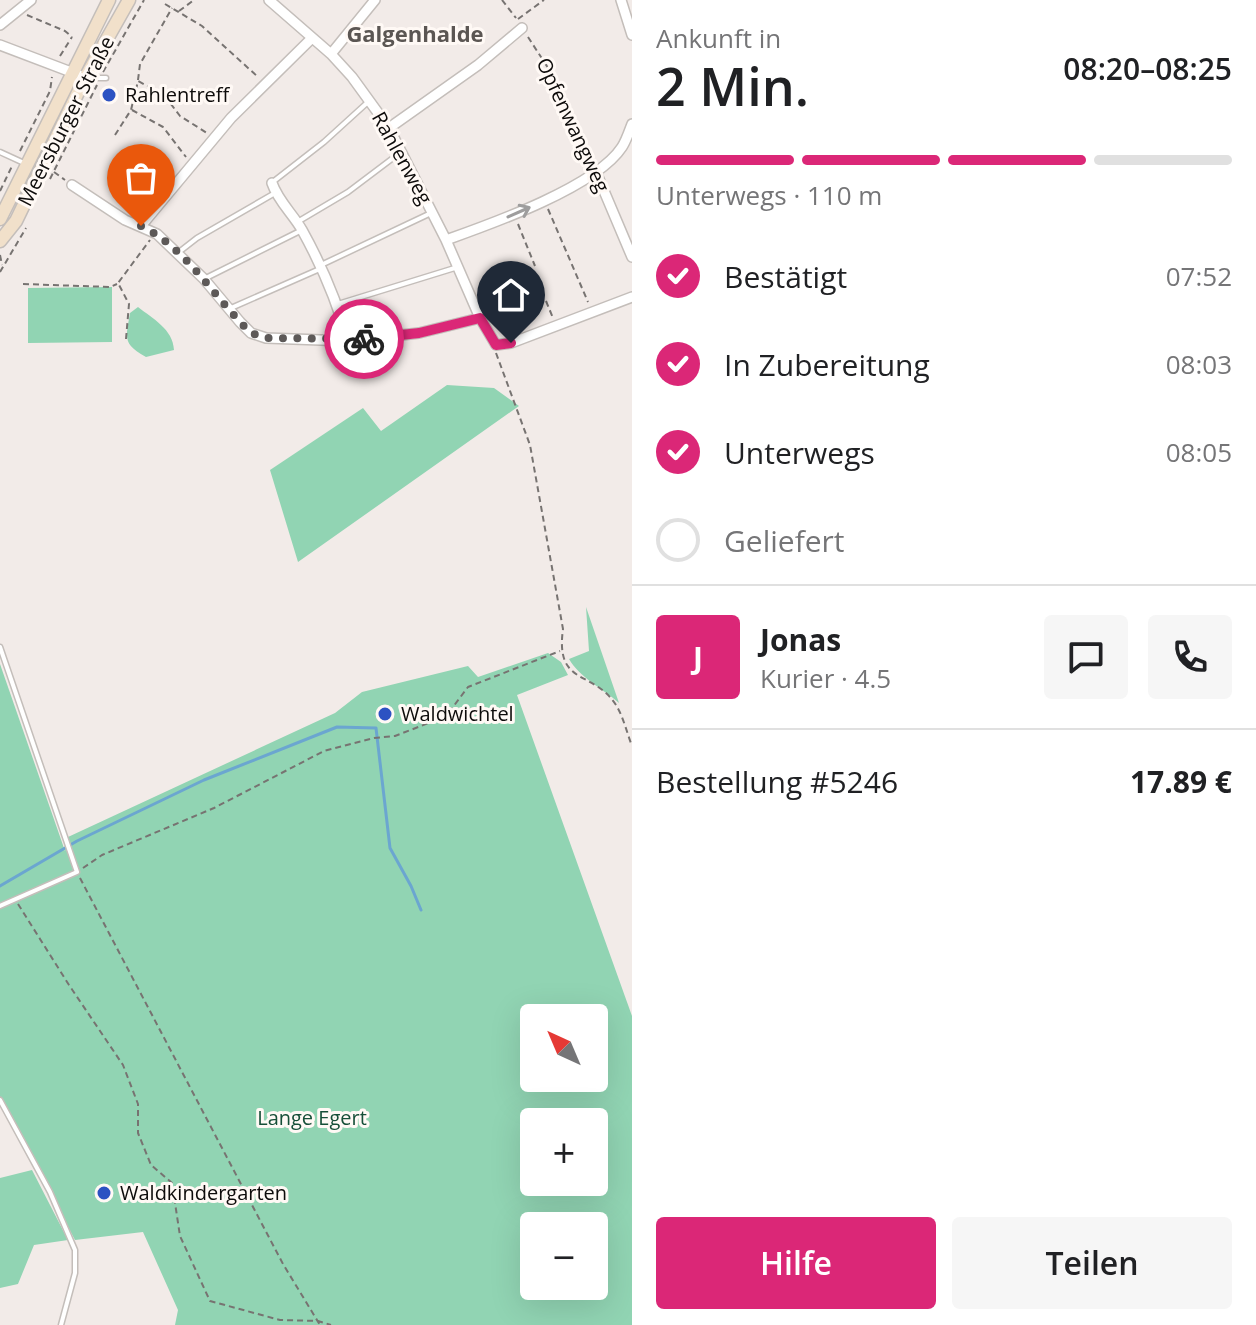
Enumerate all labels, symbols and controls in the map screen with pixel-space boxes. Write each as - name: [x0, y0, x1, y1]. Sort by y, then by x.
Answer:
- district label: Galgenhalde: [346, 18, 484, 48]
- text: Ankunft in: [656, 20, 781, 56]
- street label: Meersburger Straße: [11, 31, 120, 210]
- text: 08:20–08:25: [1063, 48, 1232, 89]
- text: 2 Min.: [656, 50, 809, 121]
- street label: Opfenwangweg: [531, 53, 616, 196]
- place label: Rahlentreff: [125, 81, 231, 108]
- marker: Rahlentreff: [100, 86, 118, 104]
- street label: Rahlenweg: [366, 107, 439, 209]
- pin: [107, 144, 175, 226]
- icon: bag: [119, 156, 163, 200]
- text: Unterwegs · 110 m: [656, 177, 882, 213]
- one-way arrow: [507, 204, 531, 219]
- icon: check: [656, 254, 700, 298]
- text: Bestätigt: [724, 256, 847, 297]
- text: 07:52: [1166, 258, 1232, 294]
- pin: [477, 261, 545, 343]
- icon: home: [489, 273, 533, 317]
- courier: [324, 299, 404, 379]
- icon: bike: [342, 317, 386, 361]
- icon: check: [656, 342, 700, 386]
- text: In Zubereitung: [724, 344, 930, 385]
- text: 08:03: [1166, 346, 1232, 382]
- icon: check: [656, 430, 700, 474]
- text: Unterwegs: [724, 432, 875, 473]
- text: 08:05: [1166, 434, 1232, 470]
- text: Geliefert: [724, 520, 845, 561]
- button: chat: [1044, 615, 1128, 699]
- button: phone: [1148, 615, 1232, 699]
- text: Jonas: [760, 619, 841, 660]
- text: J: [693, 637, 703, 678]
- text: Kurier · 4.5: [760, 660, 891, 696]
- place label: Waldwichtel: [401, 700, 514, 727]
- marker: Waldwichtel: [376, 705, 394, 723]
- text: Bestellung #5246: [656, 761, 898, 802]
- text: 17.89 €: [1130, 761, 1232, 802]
- north arrow: [520, 1004, 608, 1092]
- map controls: [520, 1004, 608, 1300]
- park label: Lange Egert: [257, 1104, 367, 1131]
- button: +: [520, 1108, 608, 1196]
- place label: Waldkindergarten: [120, 1179, 287, 1206]
- marker: Waldkindergarten: [95, 1184, 113, 1202]
- button: −: [520, 1212, 608, 1300]
- button: Hilfe: [656, 1217, 936, 1309]
- button: Teilen: [952, 1217, 1232, 1309]

